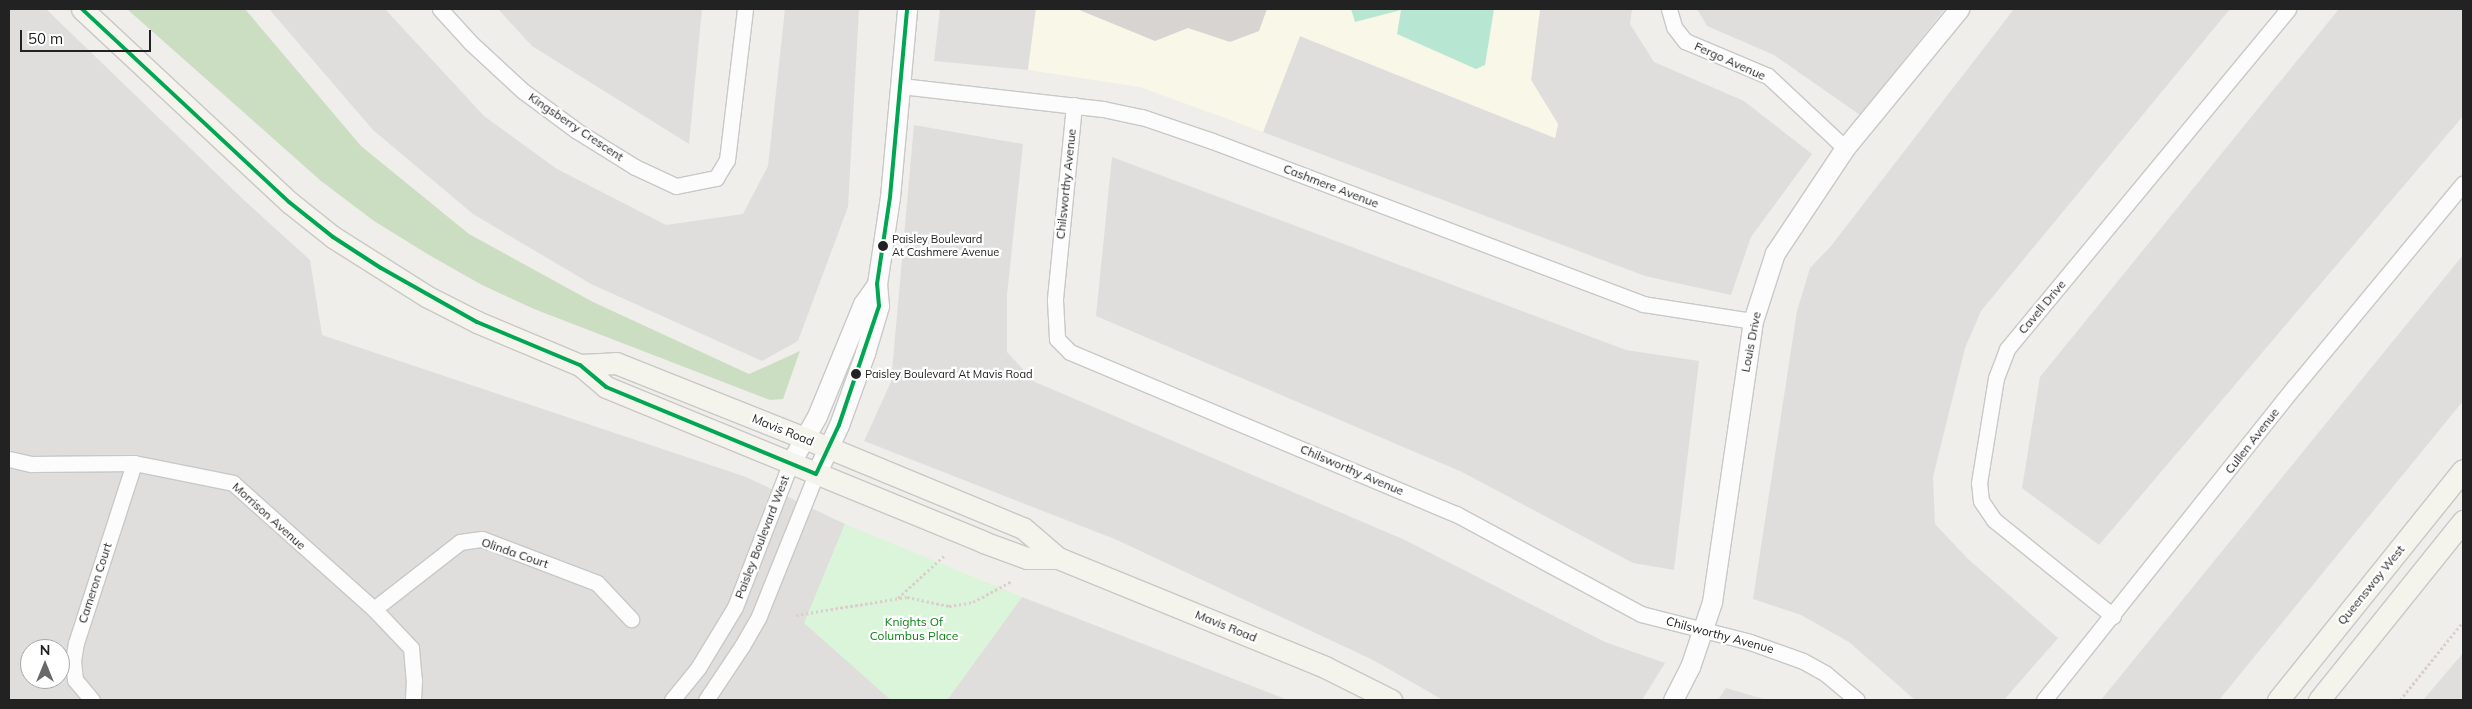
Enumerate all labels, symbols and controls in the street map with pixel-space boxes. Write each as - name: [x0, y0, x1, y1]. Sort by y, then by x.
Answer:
- scale bar: [22, 20, 154, 52]
- text: 50 m: [28, 29, 63, 48]
- street label: Fergo Avenue: [1692, 39, 1768, 83]
- street label: Kingsberry Crescent: [526, 90, 626, 164]
- street label: Chilsworthy Avenue: [1053, 128, 1079, 240]
- street label: Cashmere Avenue: [1281, 161, 1381, 211]
- place label: Paisley Boulevard At Cashmere Avenue: [892, 233, 999, 259]
- marker: Paisley Boulevard At Cashmere Avenue: [878, 241, 888, 251]
- street label: Cavell Drive: [2015, 277, 2069, 337]
- street label: Louis Drive: [1738, 311, 1764, 373]
- place label: Paisley Boulevard At Mavis Road: [865, 367, 1033, 381]
- marker: Paisley Boulevard At Mavis Road: [851, 369, 861, 379]
- street label: Cullen Avenue: [2222, 405, 2282, 477]
- street label: Mavis Road: [750, 411, 816, 449]
- street label: Chilsworthy Avenue: [1298, 442, 1406, 498]
- street label: Paisley Boulevard West: [732, 473, 792, 601]
- street label: Morrison Avenue: [229, 479, 309, 553]
- street label: Olinda Court: [480, 535, 550, 571]
- street label: Cameron Court: [75, 541, 115, 625]
- street label: Queensway West: [2334, 542, 2408, 628]
- street label: Mavis Road: [1193, 607, 1259, 645]
- street label: Chilsworthy Avenue: [1664, 614, 1776, 656]
- park label: Knights Of Columbus Place: [870, 615, 958, 643]
- north arrow: [20, 639, 70, 689]
- text: N: [40, 641, 50, 659]

